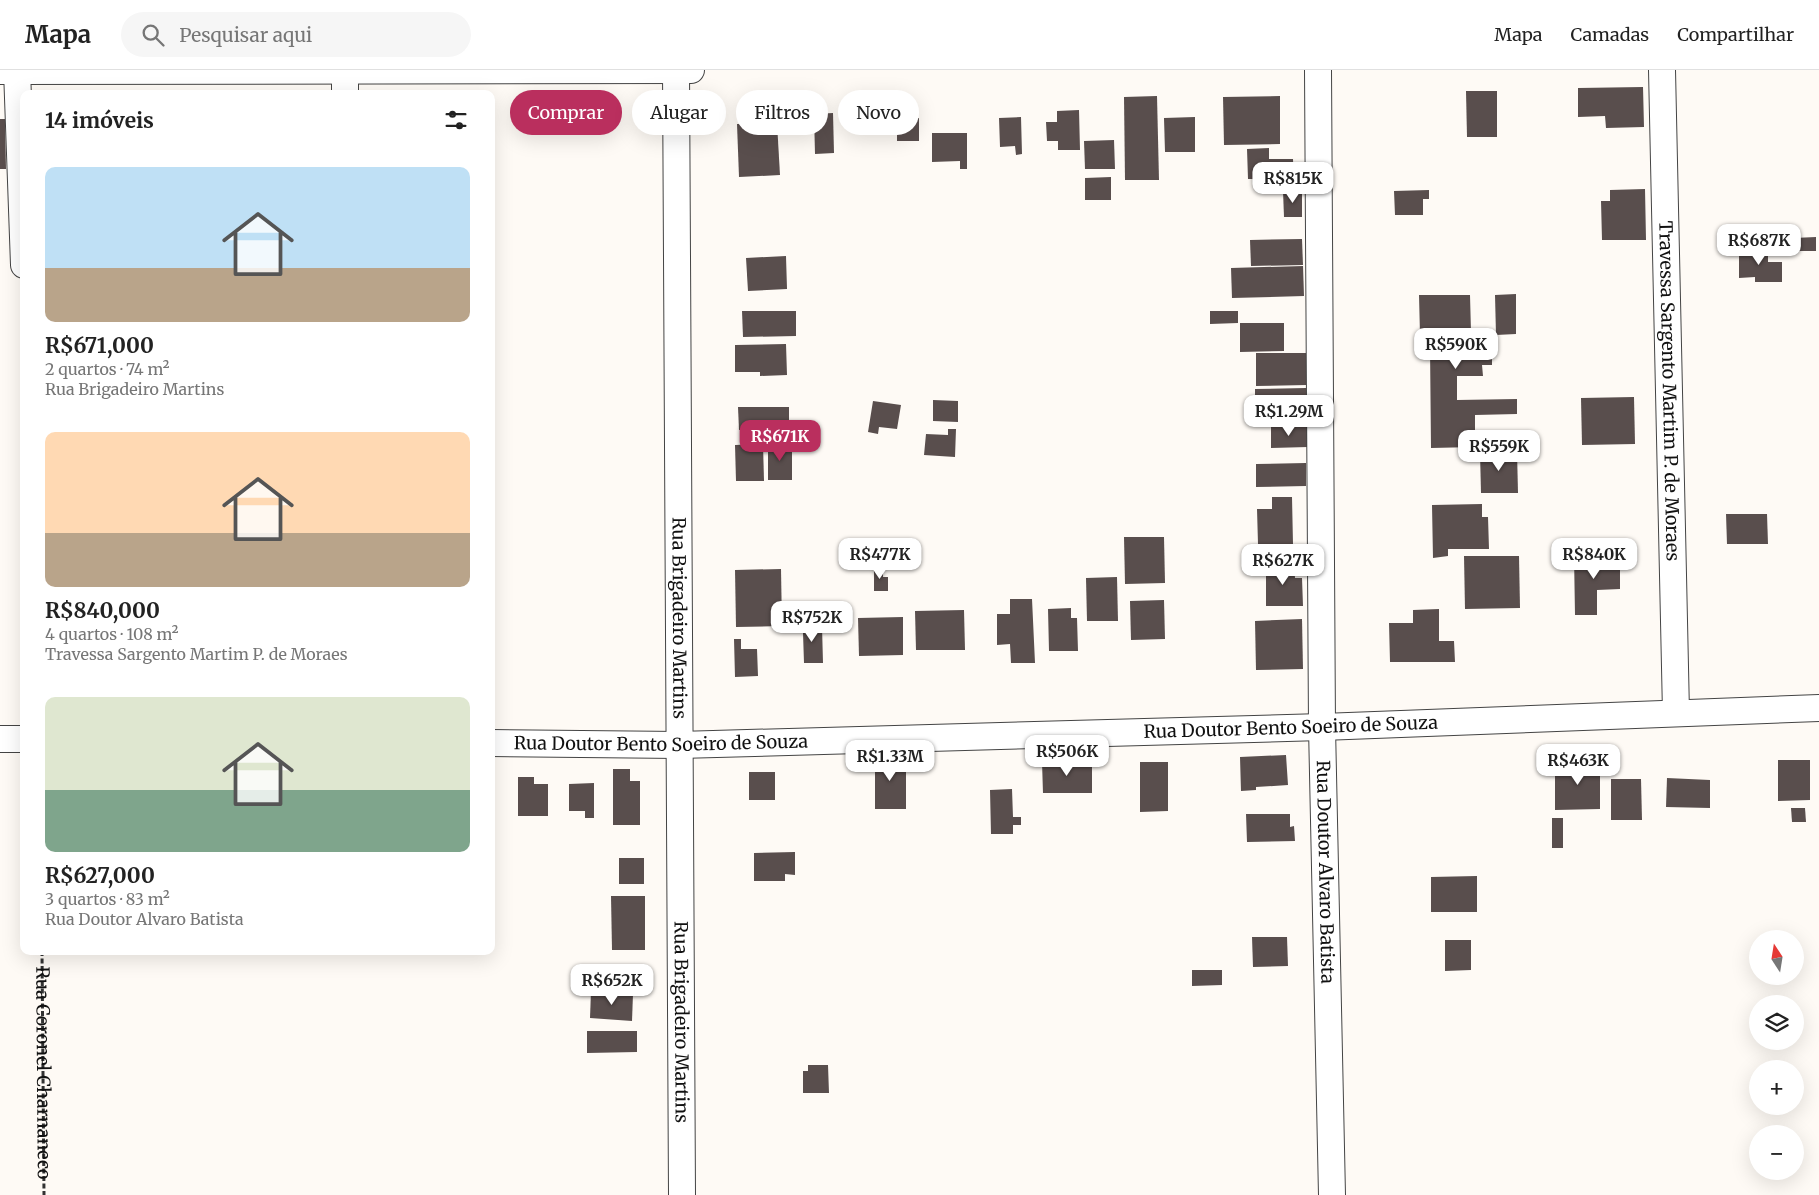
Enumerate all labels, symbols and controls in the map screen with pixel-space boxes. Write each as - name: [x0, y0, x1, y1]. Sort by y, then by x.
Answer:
- search box: [121, 12, 471, 57]
- text: Mapa: [25, 19, 91, 50]
- icon: search: [139, 21, 167, 49]
- text: Pesquisar aqui: [179, 23, 312, 47]
- text: Mapa: [1494, 23, 1543, 46]
- text: Camadas: [1571, 23, 1649, 46]
- text: Compartilhar: [1677, 23, 1794, 46]
- chip: Comprar: [510, 90, 622, 135]
- chip: Alugar: [632, 90, 726, 135]
- chip: Filtros: [736, 90, 828, 135]
- chip: Novo: [838, 90, 919, 135]
- icon: filters: [442, 106, 470, 134]
- text: 14 imóveis: [45, 107, 154, 134]
- pin: R$815K: [1252, 162, 1334, 204]
- text: R$815K: [1263, 168, 1323, 188]
- icon: home: [213, 199, 303, 289]
- street label: Travessa Sargento Martim P. de Moraes: [1654, 220, 1685, 562]
- pin: R$687K: [1718, 224, 1800, 266]
- text: R$687K: [1728, 230, 1790, 250]
- pin: R$590K: [1415, 328, 1497, 370]
- text: R$671,000: [45, 332, 154, 359]
- text: R$590K: [1425, 334, 1487, 354]
- text: 2 quartos · 74 m²: [45, 359, 169, 379]
- text: Rua Brigadeiro Martins: [45, 379, 224, 399]
- pin: R$1.29M: [1243, 394, 1335, 437]
- text: R$1.29M: [1255, 401, 1323, 421]
- pin: R$671K: [739, 420, 821, 462]
- text: R$671K: [751, 426, 809, 446]
- pin: R$559K: [1458, 430, 1540, 472]
- text: R$559K: [1469, 436, 1529, 456]
- icon: home: [213, 464, 303, 554]
- street label: Rua Brigadeiro Martins: [667, 517, 691, 719]
- pin: R$477K: [839, 538, 921, 580]
- pin: R$840K: [1553, 538, 1635, 580]
- text: R$477K: [849, 544, 911, 564]
- pin: R$627K: [1242, 544, 1324, 586]
- text: R$840K: [1562, 544, 1626, 564]
- text: R$627K: [1252, 550, 1314, 570]
- text: R$840,000: [45, 597, 160, 624]
- pin: R$752K: [771, 600, 853, 643]
- text: R$752K: [782, 607, 842, 627]
- text: 4 quartos · 108 m²: [45, 624, 179, 644]
- text: Travessa Sargento Martim P. de Moraes: [45, 644, 348, 664]
- street label: Rua Doutor Bento Soeiro de Souza: [1143, 711, 1439, 743]
- icon: home: [213, 729, 303, 819]
- street label: Rua Doutor Bento Soeiro de Souza: [514, 729, 809, 756]
- pin: R$506K: [1026, 734, 1108, 777]
- pin: R$1.33M: [844, 740, 936, 782]
- text: R$506K: [1036, 741, 1098, 761]
- pin: R$463K: [1537, 744, 1619, 786]
- text: R$1.33M: [856, 746, 924, 766]
- text: R$463K: [1547, 750, 1609, 770]
- street label: Rua Doutor Alvaro Batista: [1312, 760, 1339, 984]
- text: R$627,000: [45, 862, 155, 889]
- text: 3 quartos · 83 m²: [45, 889, 170, 909]
- text: Rua Doutor Alvaro Batista: [45, 909, 244, 929]
- street label: Rua Brigadeiro Martins: [670, 921, 694, 1123]
- north arrow: [1749, 930, 1804, 985]
- map controls: [1749, 930, 1804, 1180]
- pin: R$652K: [571, 964, 653, 1006]
- street label: Rua Coronel Charnaneco: [31, 966, 56, 1180]
- text: R$652K: [582, 970, 642, 990]
- button: layers: [1749, 995, 1804, 1050]
- button: +: [1749, 1060, 1804, 1115]
- button: −: [1749, 1125, 1804, 1180]

